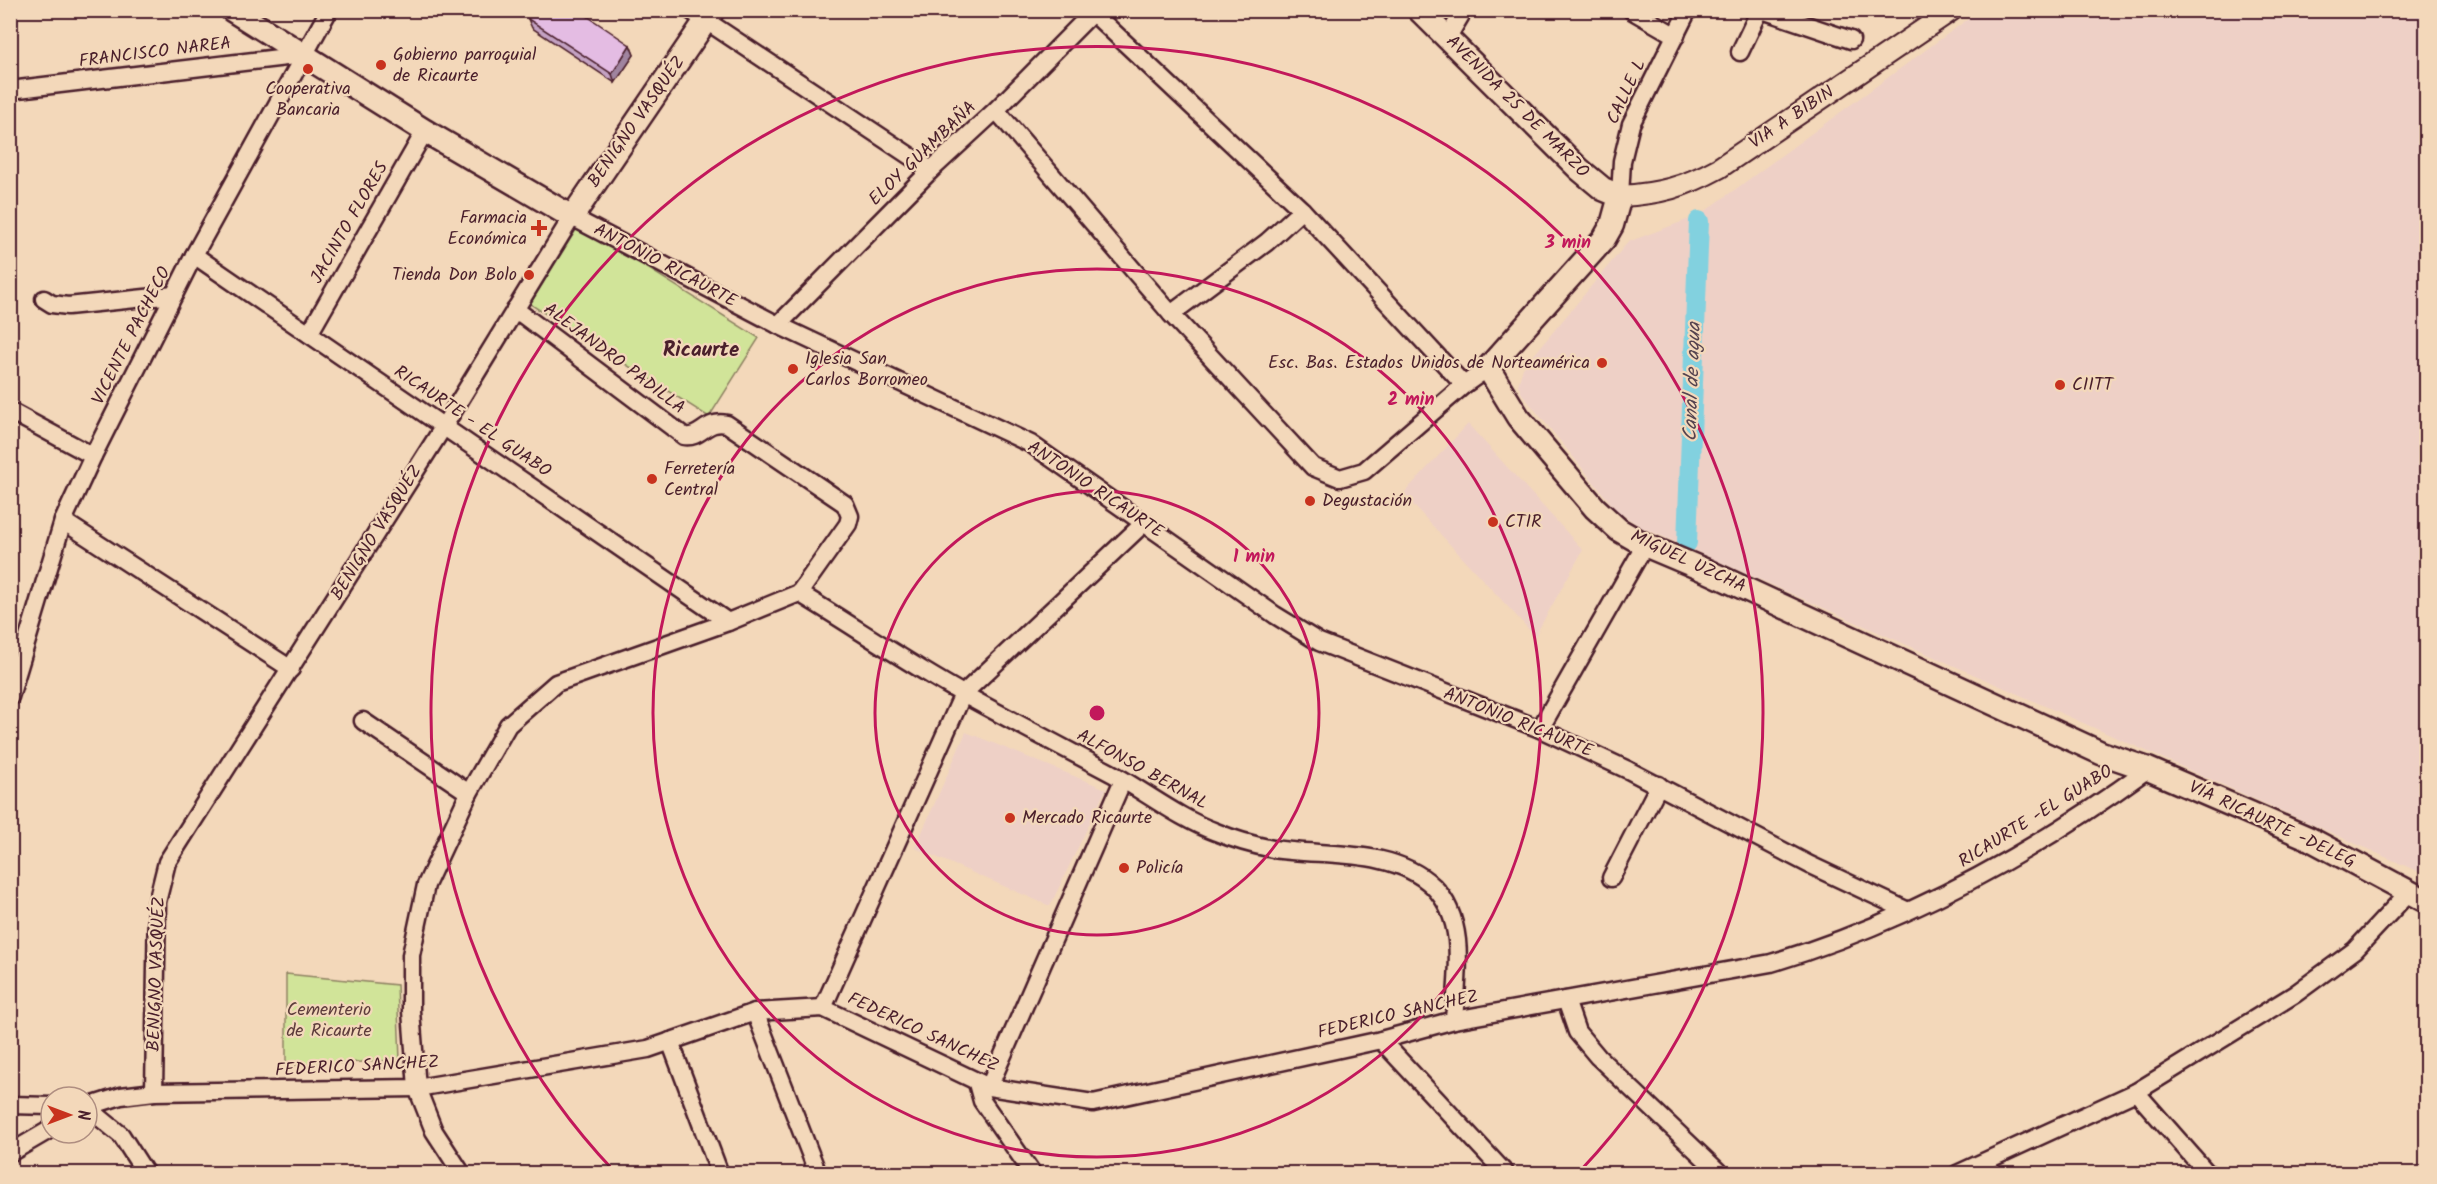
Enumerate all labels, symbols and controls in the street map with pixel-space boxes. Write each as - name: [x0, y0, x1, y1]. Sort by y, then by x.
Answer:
- street label: AVENIDA 25 DE MARZO: [1438, 28, 1596, 186]
- street label: FRANCISCO NAREA: [77, 29, 233, 77]
- place label: Gobierno parroquial de Ricaurte: [393, 41, 537, 91]
- street label: BENIGNO VASQUÉZ: [581, 50, 693, 194]
- street label: CALLE L: [1599, 55, 1655, 129]
- marker: Gobierno parroquial de Ricaurte: [374, 58, 388, 72]
- marker: Cooperativa Bancaria: [301, 62, 315, 76]
- place label: Cooperativa Bancaria: [265, 75, 351, 125]
- street label: VIA A BIBIN: [1743, 79, 1841, 157]
- street label: ELOY GUAMBAÑA: [862, 94, 984, 214]
- street label: JACINTO FLORES: [303, 156, 397, 289]
- place label: Farmacia Económica: [448, 204, 527, 254]
- street label: ANTONIO RICAURTE: [588, 216, 742, 316]
- marker: Farmacia Económica: [532, 221, 546, 235]
- text: 3 min: [1544, 229, 1591, 258]
- place label: Tienda Don Bolo: [392, 261, 517, 290]
- street label: VICENTE PACHECO: [85, 262, 179, 410]
- marker: Tienda Don Bolo: [522, 268, 536, 282]
- street label: ALEJANDRO PADILLA: [537, 296, 691, 422]
- water label: Canal de agua: [1675, 320, 1711, 442]
- district label: Ricaurte: [663, 334, 739, 367]
- place label: Iglesia San Carlos Borromeo: [805, 345, 928, 395]
- place label: Esc. Bas. Estados Unidos de Norteamérica: [1268, 349, 1590, 378]
- marker: Esc. Bas. Estados Unidos de Norteamérica: [1595, 356, 1609, 370]
- street label: RICAURTE - EL GUABO: [387, 358, 557, 486]
- marker: Iglesia San Carlos Borromeo: [786, 362, 800, 376]
- place label: CIITT: [2072, 371, 2115, 400]
- marker: CIITT: [2053, 378, 2067, 392]
- text: 2 min: [1388, 386, 1434, 415]
- street label: ANTONIO RICAURTE: [1021, 434, 1169, 547]
- place label: Ferretería Central: [664, 455, 735, 505]
- street label: BENIGNO VASQUÉZ: [324, 459, 430, 607]
- marker: Ferretería Central: [645, 472, 659, 486]
- place label: Degustación: [1322, 487, 1412, 516]
- marker: Degustación: [1303, 494, 1317, 508]
- place label: CTIR: [1505, 508, 1542, 537]
- marker: CTIR: [1486, 515, 1500, 529]
- street label: MIGUEL UZCHA: [1625, 522, 1751, 602]
- text: 1 min: [1233, 543, 1275, 572]
- street label: ANTONIO RICAURTE: [1439, 680, 1598, 766]
- centre of rings: [1087, 703, 1107, 723]
- street label: ALFONSO BERNAL: [1071, 722, 1213, 818]
- street label: RICAURTE -EL GUABO: [1953, 758, 2119, 876]
- street label: VÍA RICAURTE -DELEG: [2184, 773, 2360, 877]
- place label: Mercado Ricaurte: [1022, 804, 1152, 833]
- marker: Mercado Ricaurte: [1003, 811, 1017, 825]
- place label: Policía: [1136, 854, 1183, 883]
- marker: Policía: [1117, 861, 1131, 875]
- street label: BENIGNO VASQUÉZ: [140, 896, 174, 1052]
- street label: FEDERICO SANCHEZ: [1315, 982, 1481, 1048]
- street label: FEDERICO SANCHEZ: [842, 985, 1004, 1081]
- park label: Cementerio de Ricaurte: [286, 996, 372, 1046]
- street label: FEDERICO SANCHEZ: [274, 1048, 440, 1086]
- north arrow: [39, 1085, 99, 1145]
- text: N: [70, 1110, 95, 1120]

